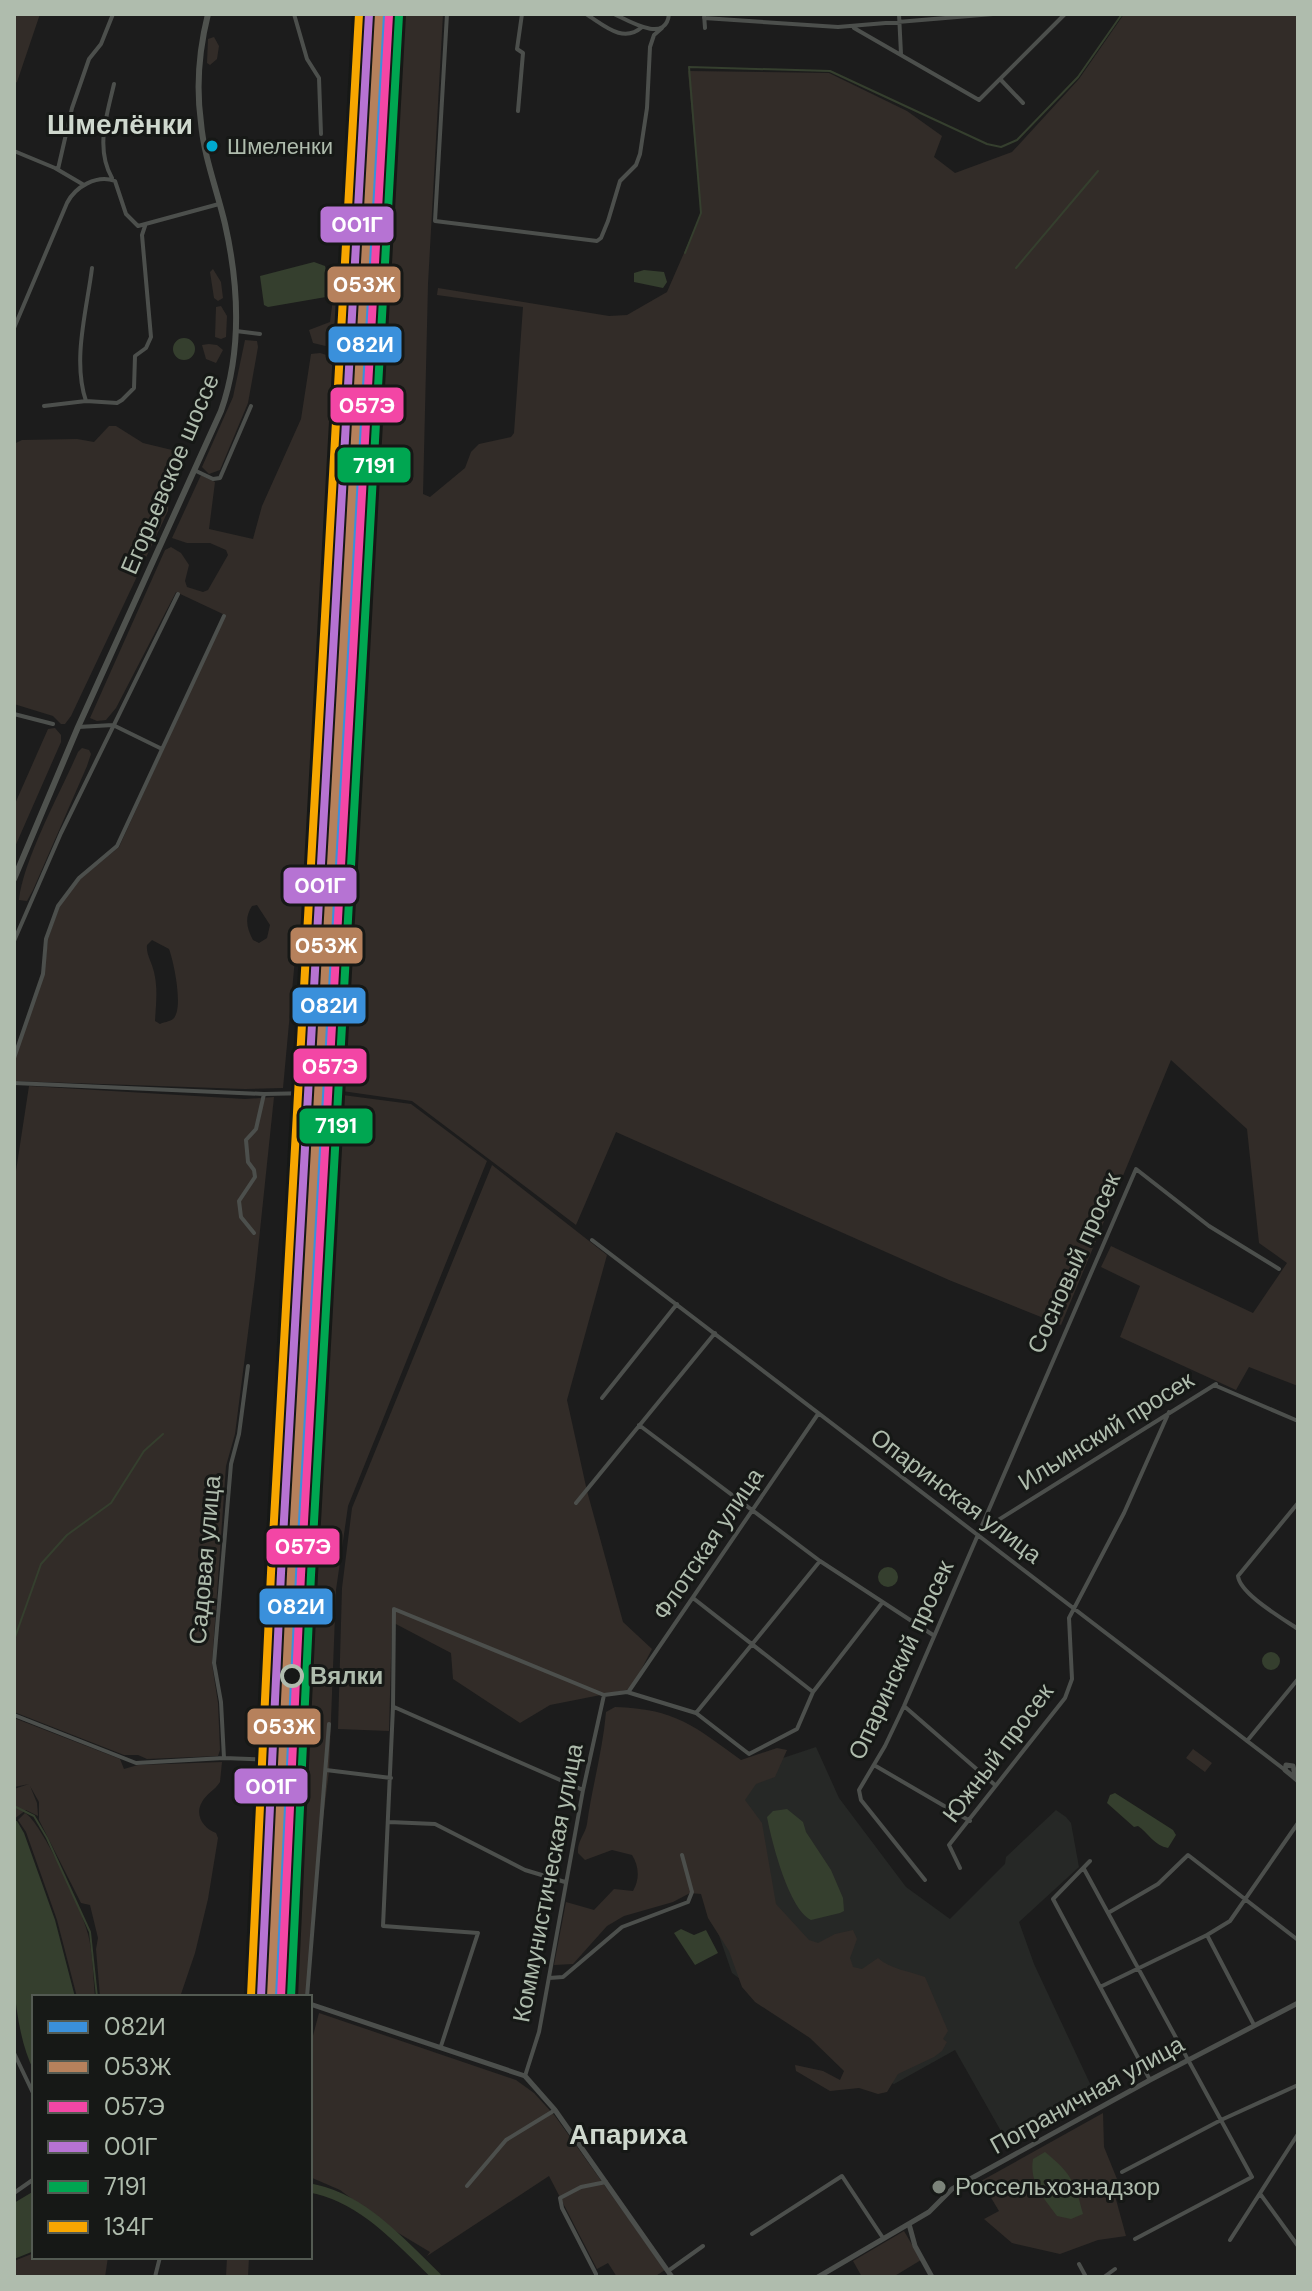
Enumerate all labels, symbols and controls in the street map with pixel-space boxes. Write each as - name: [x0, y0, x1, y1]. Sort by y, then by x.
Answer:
- district label: Шмелёнки: [47, 106, 193, 143]
- place label: Шмеленки: [227, 132, 333, 161]
- marker: Шмеленки: [204, 138, 220, 154]
- line badge: 001Г: [319, 205, 395, 244]
- text: 001Г: [331, 210, 383, 239]
- line badge: 053Ж: [326, 265, 402, 304]
- text: 053Ж: [333, 270, 395, 299]
- line badge: 082И: [327, 325, 403, 364]
- text: 082И: [336, 330, 394, 359]
- street label: Егорьевское шоссе: [113, 369, 226, 579]
- line badge: 057Э: [329, 386, 405, 424]
- text: 057Э: [339, 391, 395, 420]
- line badge: 7191: [336, 446, 412, 484]
- text: 7191: [353, 451, 395, 480]
- line badge: 001Г: [282, 866, 358, 905]
- text: 001Г: [294, 871, 346, 900]
- line badge: 053Ж: [289, 926, 364, 965]
- text: 053Ж: [295, 931, 357, 960]
- line badge: 082И: [291, 986, 367, 1025]
- text: 082И: [300, 991, 358, 1020]
- line badge: 057Э: [292, 1047, 368, 1085]
- text: 057Э: [302, 1052, 358, 1081]
- line badge: 7191: [298, 1107, 374, 1145]
- text: 7191: [315, 1111, 357, 1140]
- street label: Сосновый просек: [1020, 1167, 1127, 1358]
- street label: Ильинский просек: [1012, 1364, 1200, 1497]
- street label: Опаринская улица: [864, 1421, 1049, 1571]
- street label: Флотская улица: [645, 1461, 770, 1626]
- street label: Садовая улица: [182, 1474, 227, 1646]
- line badge: 057Э: [265, 1527, 341, 1566]
- text: 057Э: [275, 1532, 331, 1561]
- street label: Опаринский просек: [841, 1555, 961, 1764]
- line badge: 082И: [258, 1587, 334, 1626]
- text: 082И: [267, 1592, 325, 1621]
- place label: Вялки: [310, 1660, 383, 1691]
- marker: Вялки: [281, 1665, 303, 1687]
- street label: Южный просек: [935, 1677, 1060, 1828]
- line badge: 053Ж: [246, 1707, 322, 1746]
- text: 053Ж: [253, 1712, 315, 1741]
- street label: Коммунистическая улица: [505, 1740, 590, 2025]
- line badge: 001Г: [233, 1767, 309, 1805]
- text: 001Г: [245, 1772, 297, 1801]
- legend: [32, 1995, 312, 2259]
- text: 082И: [104, 2011, 166, 2042]
- street label: Пограничная улица: [984, 2028, 1190, 2161]
- text: 053Ж: [104, 2051, 171, 2082]
- text: 057Э: [104, 2091, 165, 2122]
- district label: Апариха: [569, 2116, 688, 2153]
- text: 001Г: [104, 2131, 157, 2162]
- text: 7191: [104, 2171, 147, 2202]
- place label: Россельхознадзор: [955, 2171, 1160, 2202]
- marker: Россельхознадзор: [930, 2178, 948, 2196]
- text: 134Г: [104, 2211, 153, 2242]

